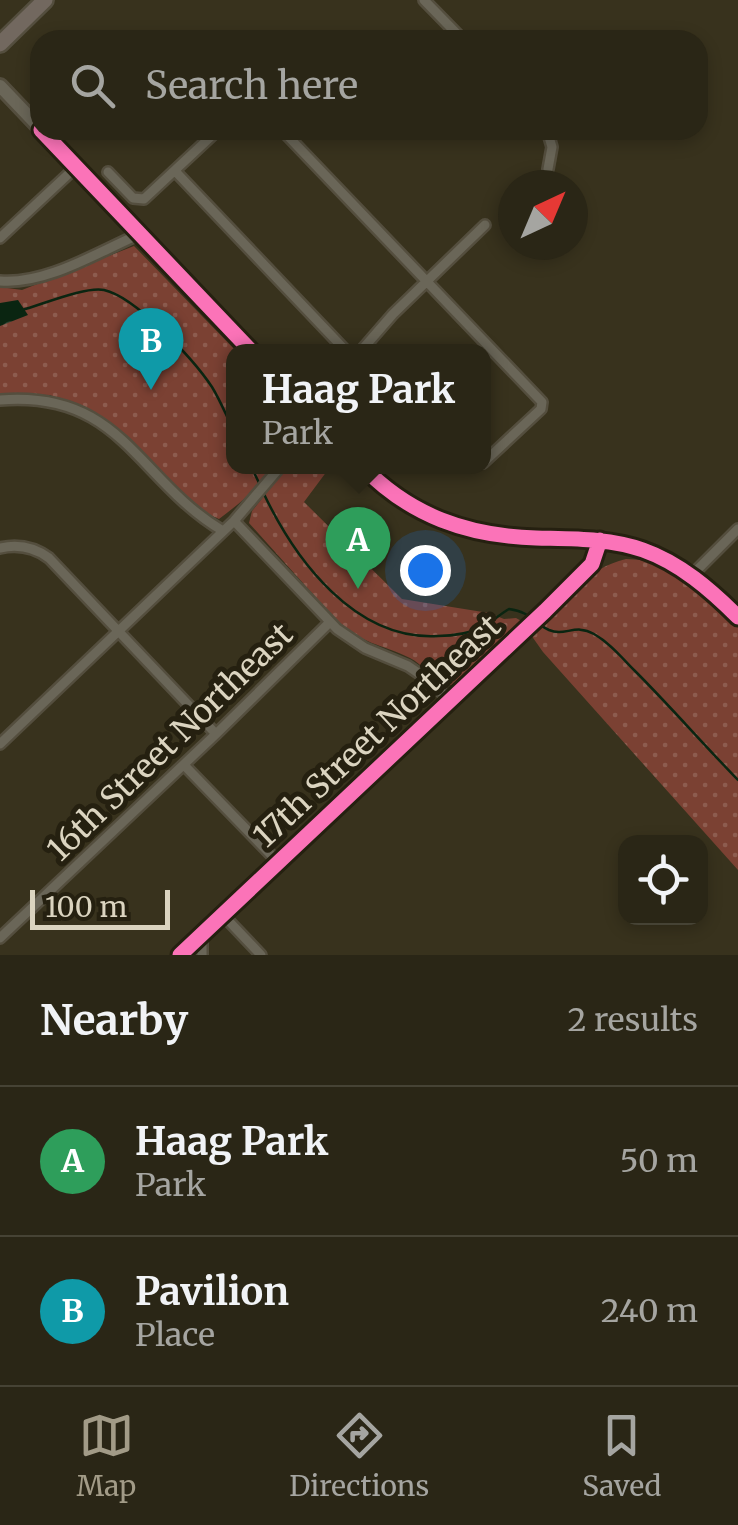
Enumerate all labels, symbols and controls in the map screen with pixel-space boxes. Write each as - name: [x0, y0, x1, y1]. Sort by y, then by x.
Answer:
- search box: [30, 30, 708, 140]
- icon: search: [65, 58, 120, 113]
- text: Search here: [145, 62, 358, 109]
- north arrow: [498, 170, 588, 260]
- pin: B: [118, 308, 184, 390]
- popup: [226, 344, 491, 474]
- text: Haag Park: [262, 366, 455, 413]
- text: Park: [262, 413, 333, 453]
- pin: A: [326, 506, 390, 589]
- your location: [400, 545, 451, 596]
- street label: 17th Street Northeast: [245, 606, 509, 856]
- street label: 16th Street Northeast: [39, 614, 301, 869]
- map controls: [618, 835, 708, 925]
- button: locate: [618, 835, 708, 925]
- scale bar: [30, 885, 170, 930]
- text: 100 m: [45, 889, 127, 925]
- text: Nearby: [40, 994, 188, 1046]
- text: 2 results: [567, 1000, 698, 1040]
- text: Haag Park: [135, 1118, 328, 1165]
- text: A: [61, 1141, 84, 1181]
- text: 50 m: [620, 1141, 698, 1181]
- text: Park: [135, 1165, 206, 1205]
- text: Pavilion: [135, 1268, 289, 1315]
- text: B: [61, 1291, 84, 1331]
- text: 240 m: [601, 1291, 698, 1331]
- text: Place: [135, 1315, 215, 1355]
- tab: Map: [76, 1408, 136, 1504]
- tab: Directions: [289, 1408, 429, 1504]
- tab: Saved: [582, 1408, 661, 1504]

